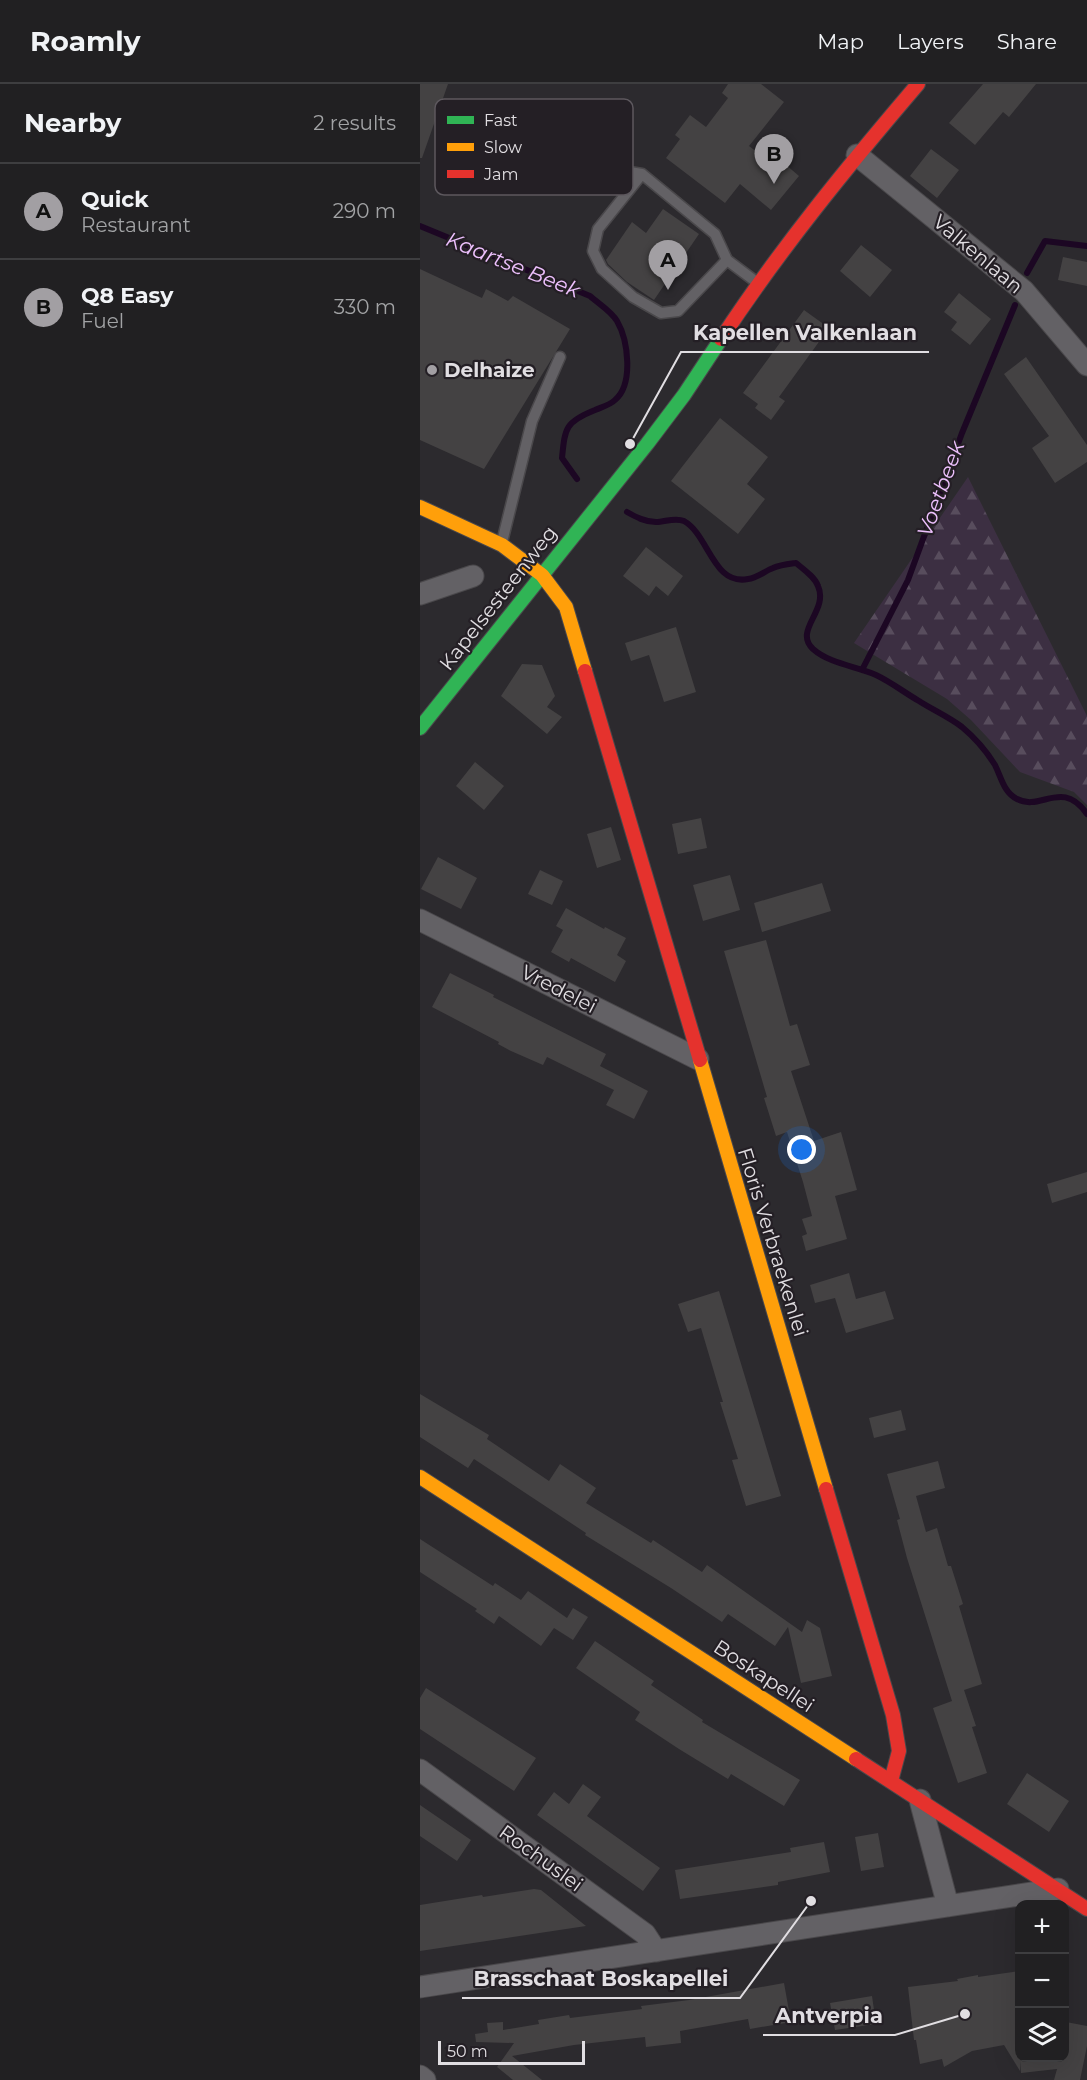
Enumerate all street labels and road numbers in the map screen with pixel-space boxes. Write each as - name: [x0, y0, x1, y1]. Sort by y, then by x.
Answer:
- street label: Valkenlaan: [928, 210, 1028, 298]
- street label: Kapelsesteenweg: [434, 521, 562, 675]
- street label: Vredelei: [517, 960, 601, 1018]
- street label: Floris Verbraekenlei: [733, 1145, 813, 1339]
- street label: Boskapellei: [709, 1635, 819, 1717]
- street label: Rochuslei: [494, 1820, 588, 1896]

